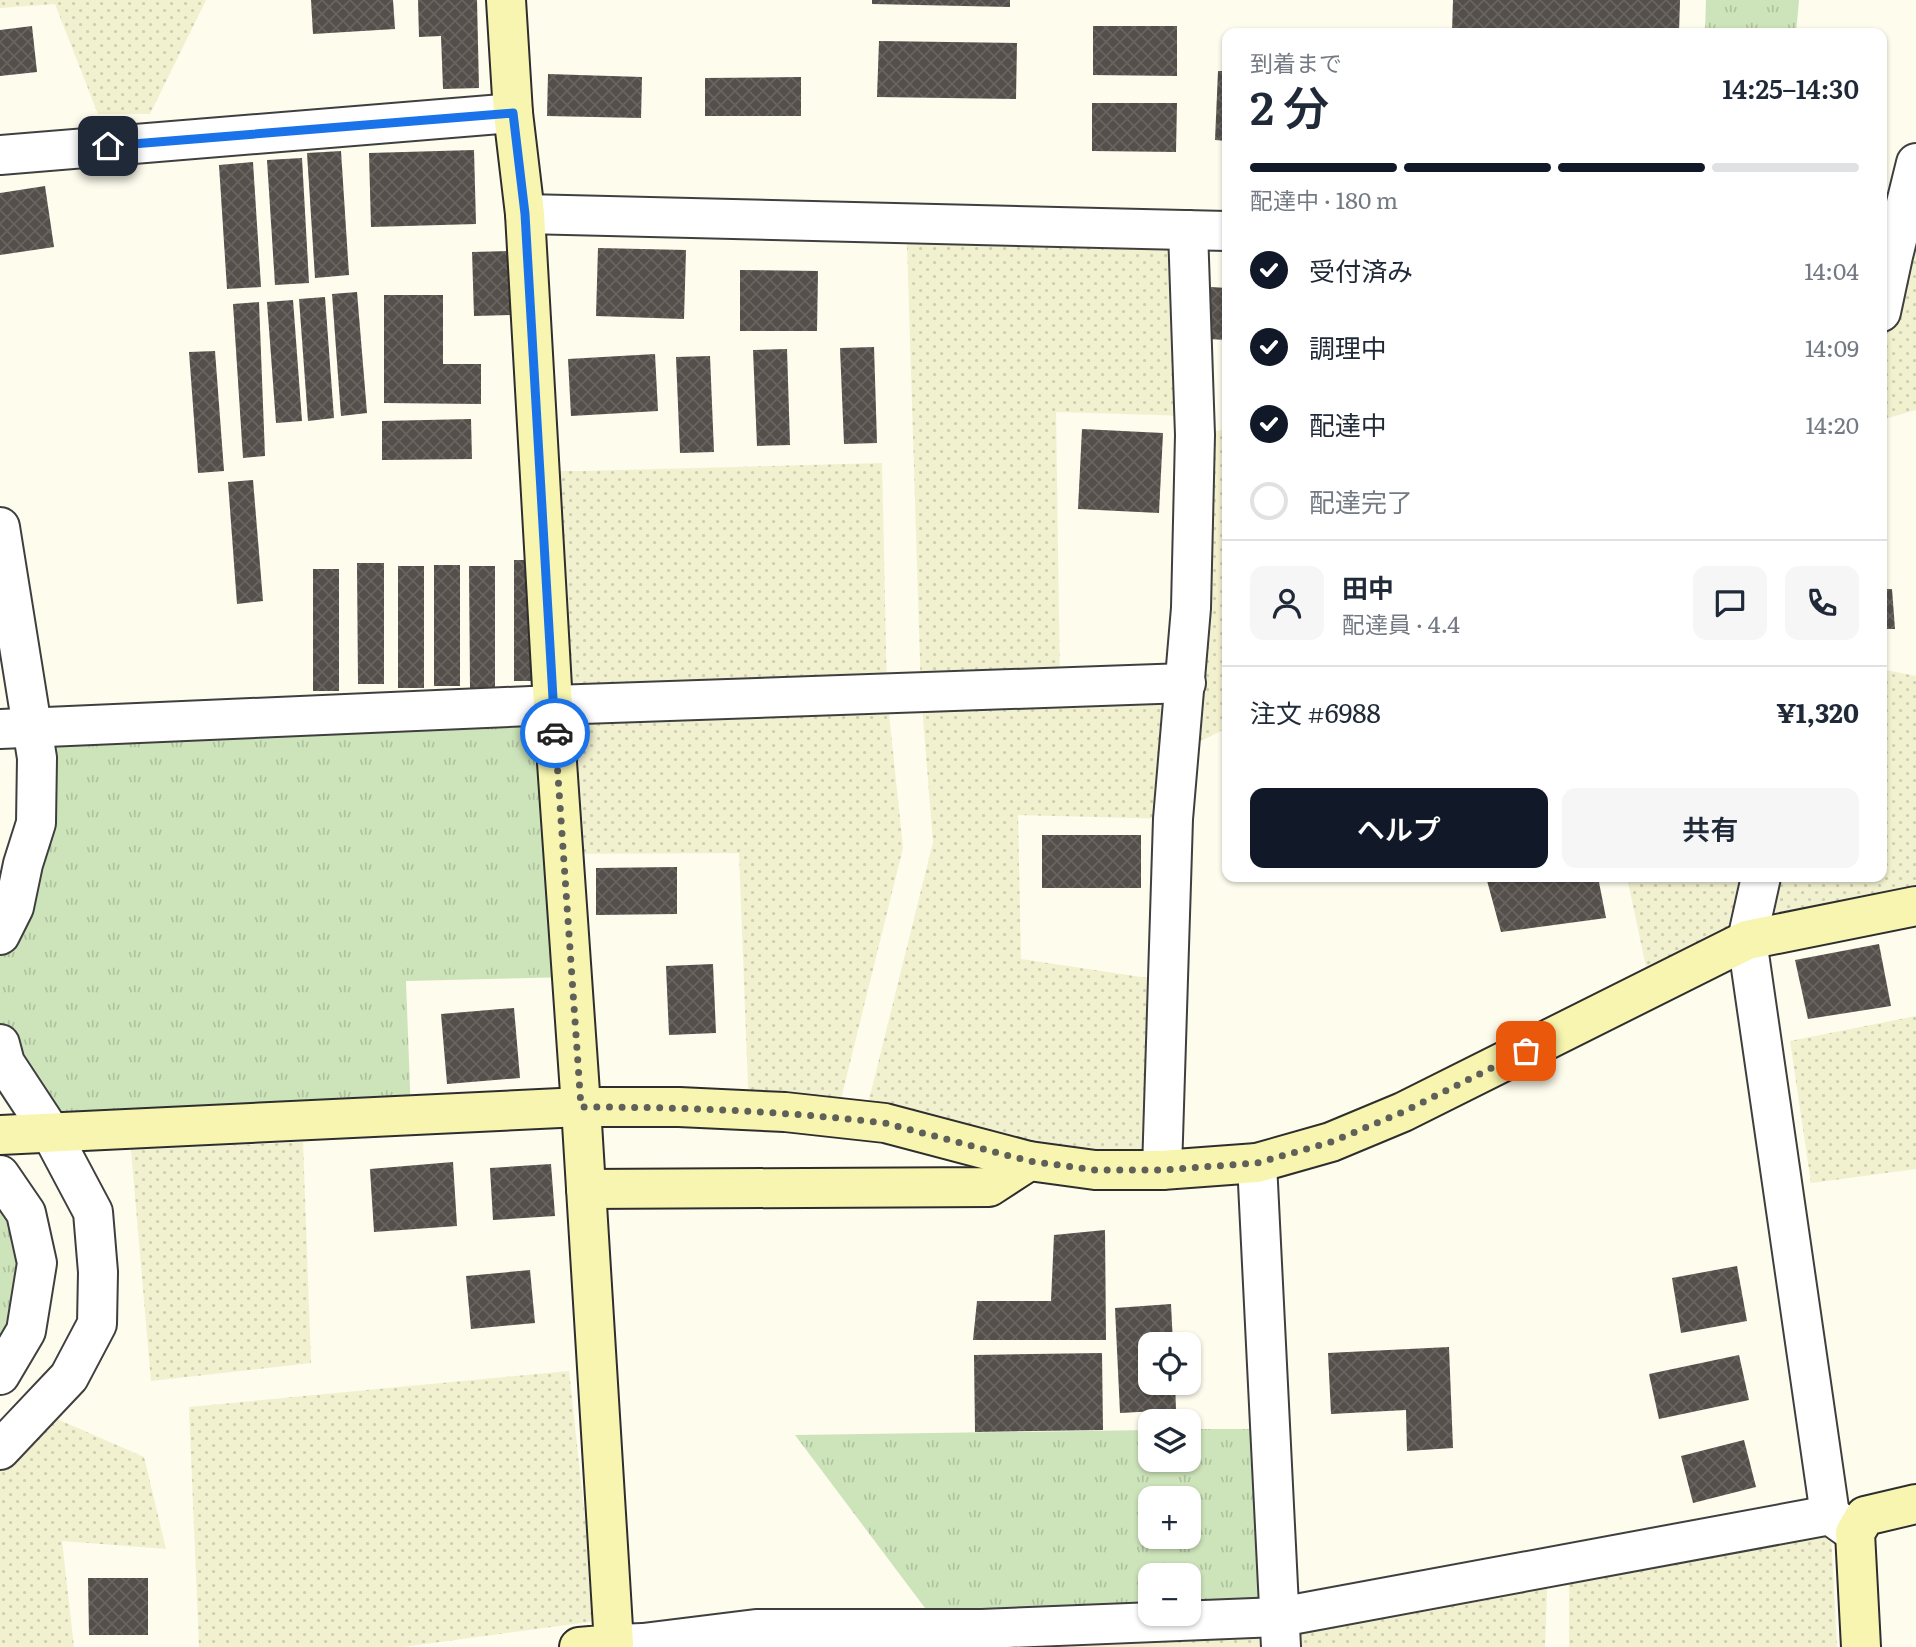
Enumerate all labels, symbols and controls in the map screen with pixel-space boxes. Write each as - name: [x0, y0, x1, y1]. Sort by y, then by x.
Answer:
- text: 到着まで: [1250, 45, 1342, 79]
- text: 14:25–14:30: [1722, 68, 1859, 107]
- text: 2 分: [1250, 71, 1329, 139]
- pin: [78, 116, 138, 176]
- icon: home: [89, 127, 127, 165]
- text: 配達中 · 180 m: [1250, 182, 1398, 216]
- text: 受付済み: [1309, 250, 1413, 289]
- icon: check: [1250, 251, 1288, 289]
- text: 14:04: [1804, 253, 1859, 287]
- text: 調理中: [1309, 327, 1387, 366]
- icon: check: [1250, 328, 1288, 366]
- text: 14:09: [1805, 330, 1859, 364]
- text: 配達中: [1309, 404, 1387, 443]
- icon: check: [1250, 405, 1288, 443]
- text: 14:20: [1806, 407, 1859, 441]
- text: 配達完了: [1309, 481, 1413, 520]
- button: person: [1250, 566, 1324, 640]
- button: chat: [1693, 566, 1767, 640]
- button: phone: [1785, 566, 1859, 640]
- text: 田中: [1342, 567, 1394, 606]
- text: 配達員 · 4.4: [1342, 606, 1460, 640]
- text: 注文 #6988: [1250, 692, 1381, 731]
- text: ¥1,320: [1776, 692, 1859, 731]
- courier: [520, 698, 590, 768]
- icon: car: [536, 714, 574, 752]
- button: ヘルプ: [1250, 788, 1548, 868]
- button: 共有: [1562, 788, 1859, 868]
- pin: [1496, 1021, 1556, 1081]
- icon: bag: [1507, 1032, 1545, 1070]
- map controls: [1138, 1332, 1201, 1626]
- button: locate: [1138, 1332, 1201, 1395]
- button: layers: [1138, 1409, 1201, 1472]
- button: +: [1138, 1486, 1201, 1549]
- button: −: [1138, 1563, 1201, 1626]

